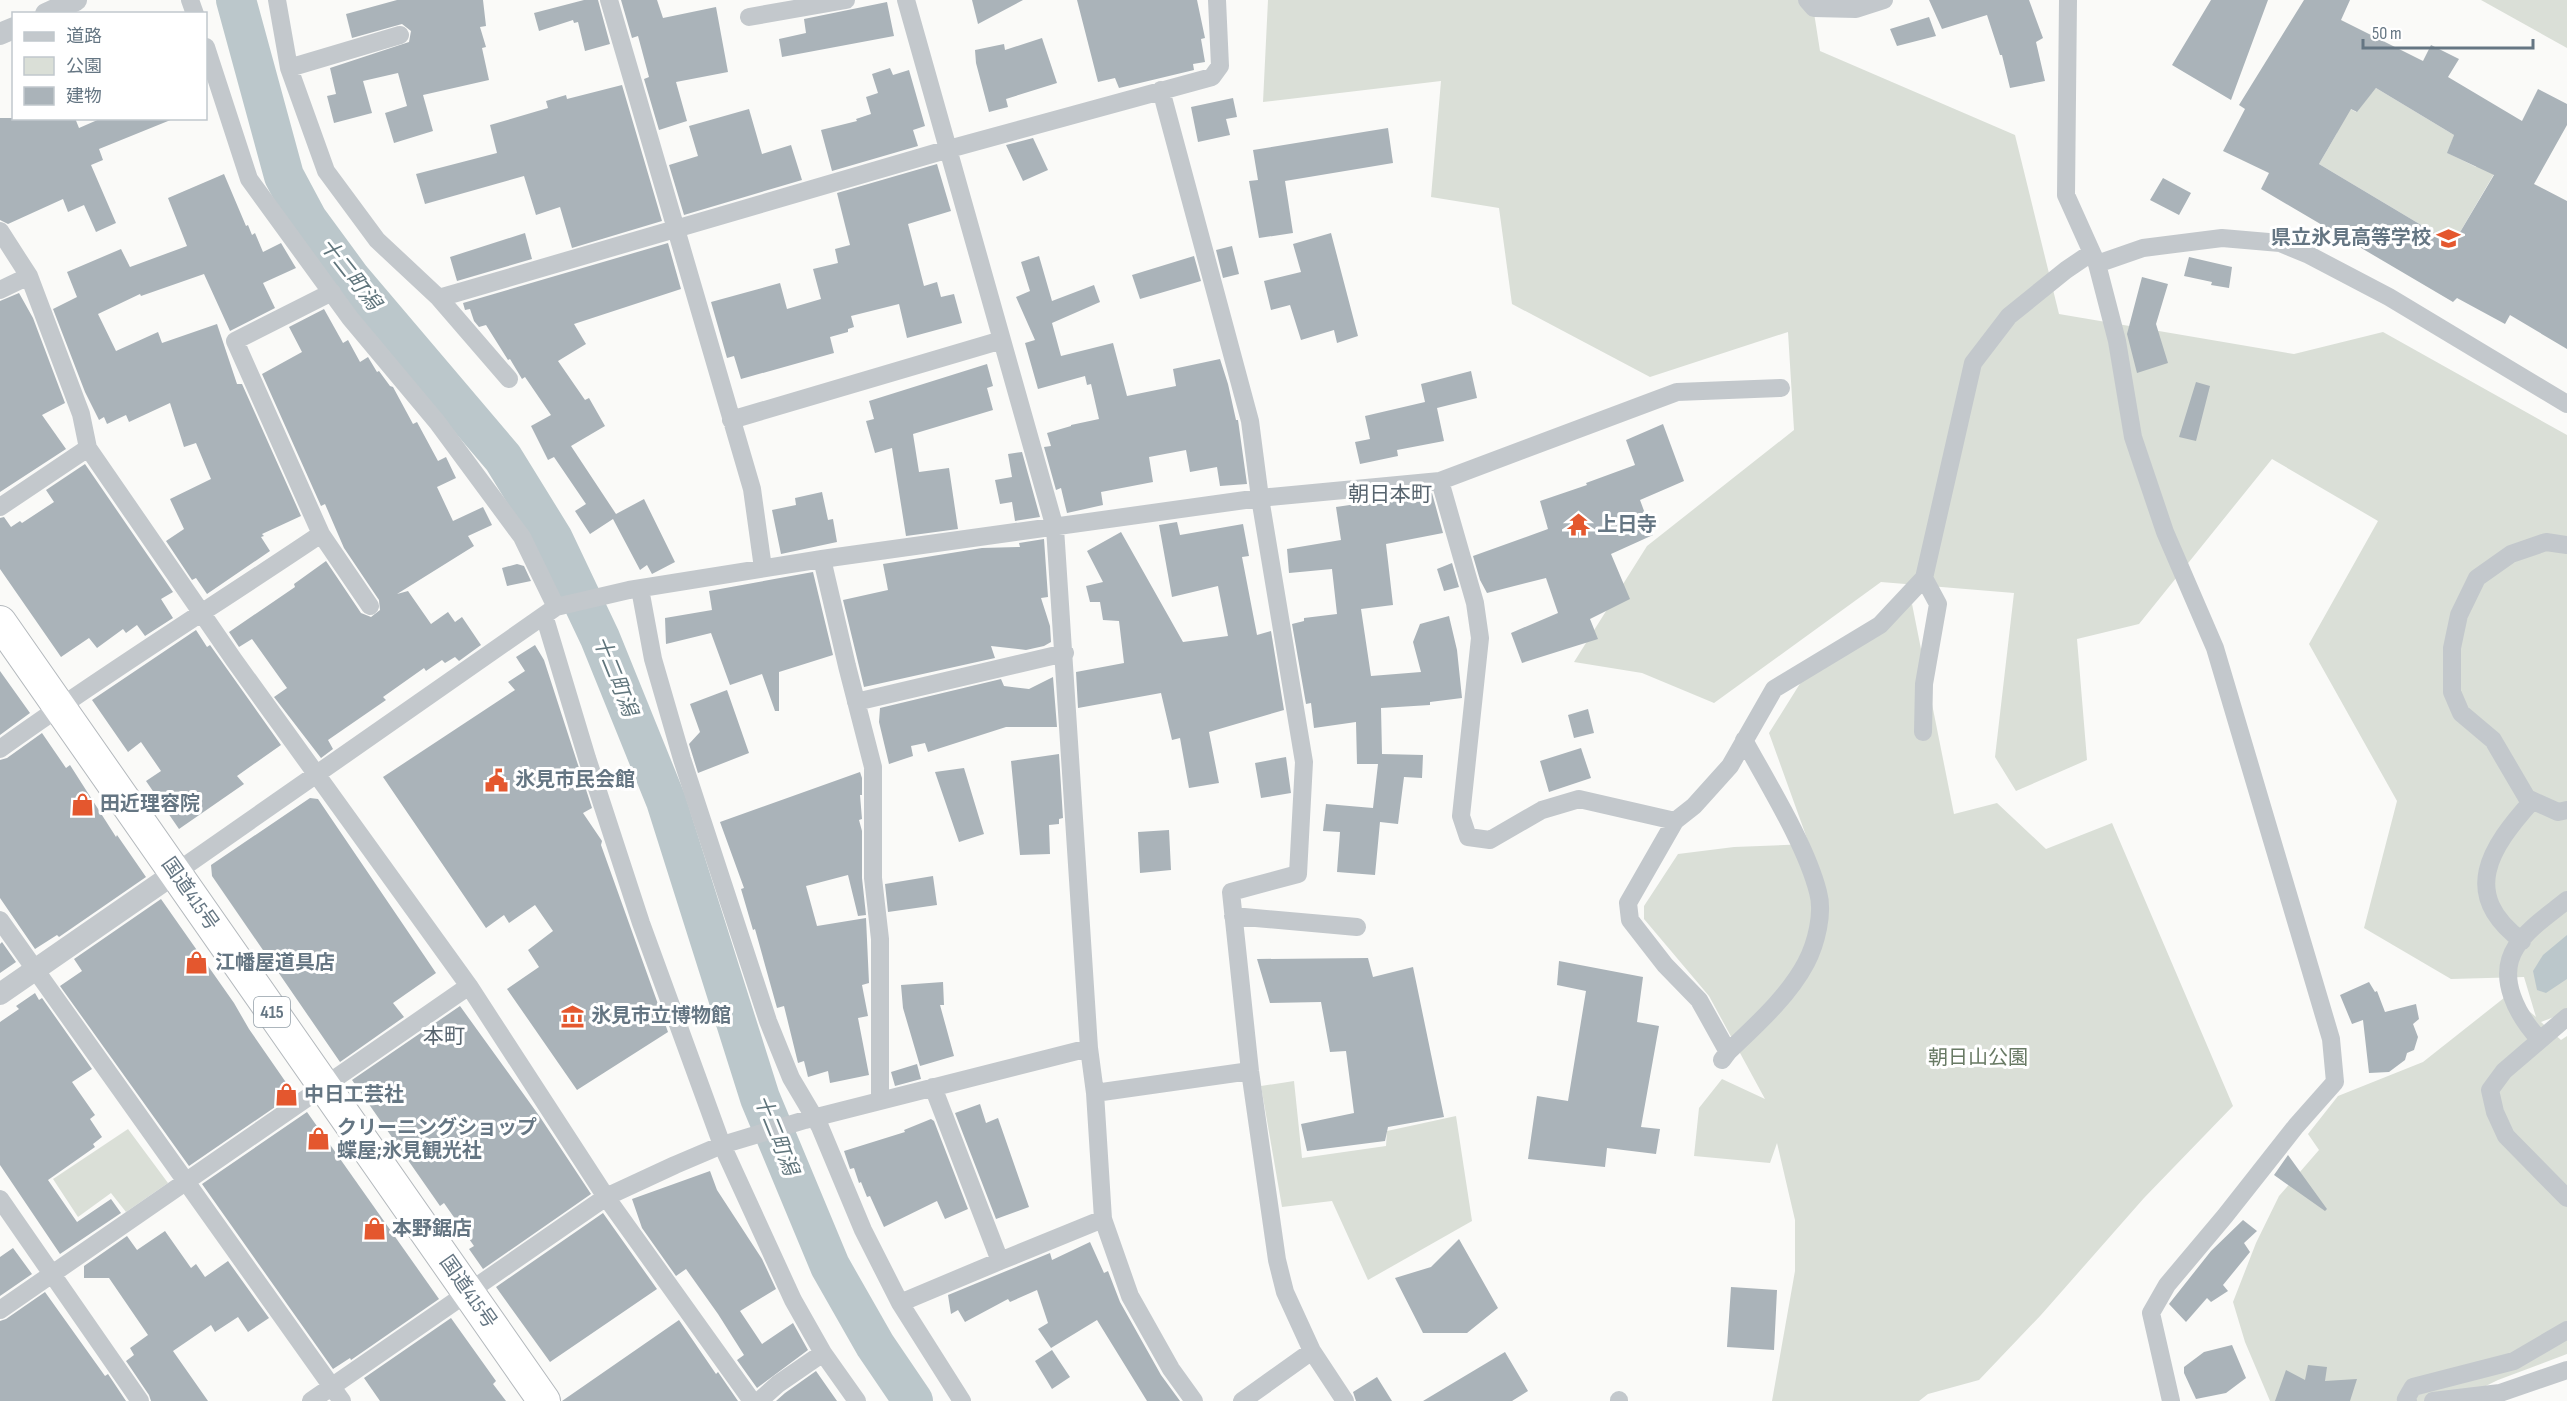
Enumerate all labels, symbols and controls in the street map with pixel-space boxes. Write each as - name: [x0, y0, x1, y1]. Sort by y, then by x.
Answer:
- legend: [12, 12, 207, 120]
- scale bar: [2363, 12, 2532, 50]
- text: 50 m: [2372, 23, 2402, 44]
- text: 道路: [66, 26, 102, 47]
- text: 公園: [66, 56, 102, 77]
- text: 建物: [66, 86, 102, 107]
- school or university icon: 県立氷見高等学校: [2436, 225, 2462, 251]
- place label: 県立氷見高等学校: [2271, 226, 2431, 250]
- water label: 十二町潟: [314, 233, 388, 317]
- district label: 朝日本町: [1348, 482, 1432, 507]
- temple icon: 上日寺: [1566, 512, 1592, 538]
- place label: 上日寺: [1597, 513, 1657, 537]
- water label: 十二町潟: [588, 632, 643, 722]
- public building icon: 氷見市民会館: [484, 767, 510, 793]
- place label: 氷見市民会館: [515, 768, 635, 792]
- shop icon: 田近理容院: [69, 791, 95, 817]
- place label: 田近理容院: [100, 792, 200, 816]
- street label: 国道415号: [156, 853, 224, 935]
- shop icon: 江幡屋道具店: [184, 950, 210, 976]
- place label: 江幡屋道具店: [215, 951, 335, 975]
- road number: 415: [254, 997, 290, 1027]
- museum icon: 氷見市立博物館: [560, 1003, 586, 1029]
- place label: 氷見市立博物館: [591, 1004, 731, 1028]
- district label: 本町: [423, 1024, 465, 1049]
- park label: 朝日山公園: [1928, 1046, 2028, 1070]
- shop icon: 中日工芸社: [273, 1082, 299, 1108]
- place label: 中日工芸社: [304, 1083, 404, 1107]
- water label: 十二町潟: [749, 1091, 804, 1181]
- place label: クリーニングショップ 蝶屋;氷見観光社: [337, 1116, 537, 1163]
- shop icon: クリーニングショップ 蝶屋;氷見観光社: [306, 1126, 332, 1152]
- shop icon: 本野鋸店: [361, 1216, 387, 1242]
- place label: 本野鋸店: [392, 1217, 472, 1241]
- street label: 国道415号: [434, 1251, 502, 1333]

